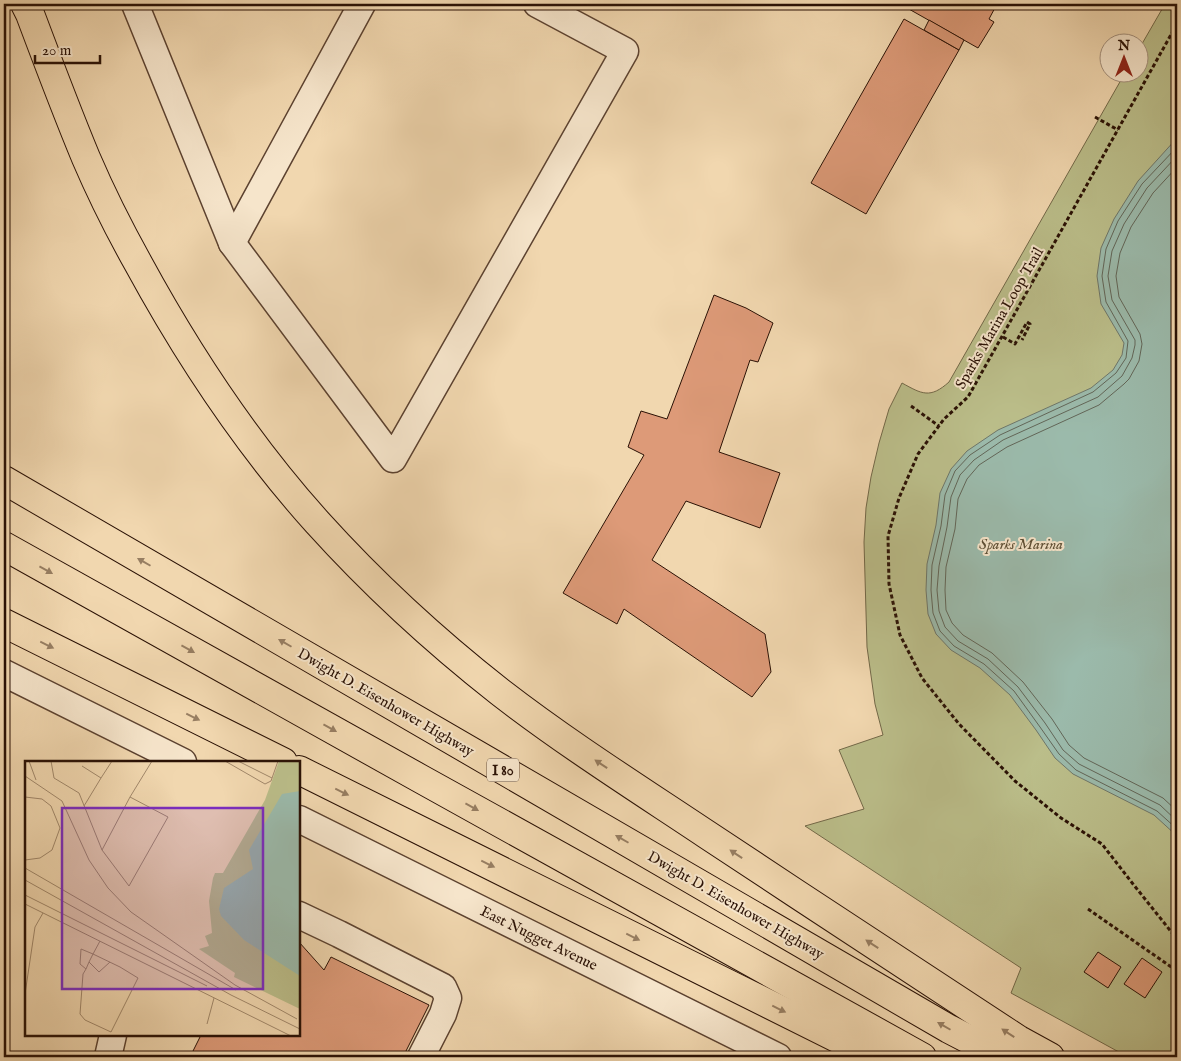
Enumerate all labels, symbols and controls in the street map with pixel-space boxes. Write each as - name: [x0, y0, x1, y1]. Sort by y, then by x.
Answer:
- scale bar: [35, 32, 100, 64]
- north arrow: [1098, 32, 1148, 82]
- text: N: [1117, 37, 1130, 55]
- text: 20 m: [42, 41, 72, 60]
- street label: Sparks Marina Loop Trail: [951, 243, 1048, 392]
- park label: Sparks Marina: [979, 535, 1063, 554]
- one-way arrow: [138, 557, 151, 566]
- one-way arrow: [40, 565, 53, 574]
- one-way arrow: [278, 639, 292, 648]
- one-way arrow: [40, 641, 55, 649]
- street label: Dwight D. Eisenhower Highway: [294, 644, 478, 761]
- one-way arrow: [181, 645, 196, 653]
- one-way arrow: [186, 714, 200, 722]
- one-way arrow: [323, 724, 337, 733]
- road number: I 80: [487, 758, 519, 782]
- one-way arrow: [594, 759, 608, 769]
- inset map: [25, 761, 300, 1036]
- one-way arrow: [335, 788, 350, 796]
- one-way arrow: [465, 803, 479, 812]
- one-way arrow: [616, 834, 629, 843]
- street label: Dwight D. Eisenhower Highway: [644, 847, 828, 964]
- one-way arrow: [730, 849, 743, 859]
- one-way arrow: [481, 860, 495, 868]
- street label: East Nugget Avenue: [477, 902, 601, 975]
- one-way arrow: [626, 933, 640, 941]
- one-way arrow: [865, 939, 879, 948]
- one-way arrow: [772, 1005, 786, 1013]
- one-way arrow: [938, 1022, 951, 1031]
- one-way arrow: [1001, 1028, 1015, 1037]

